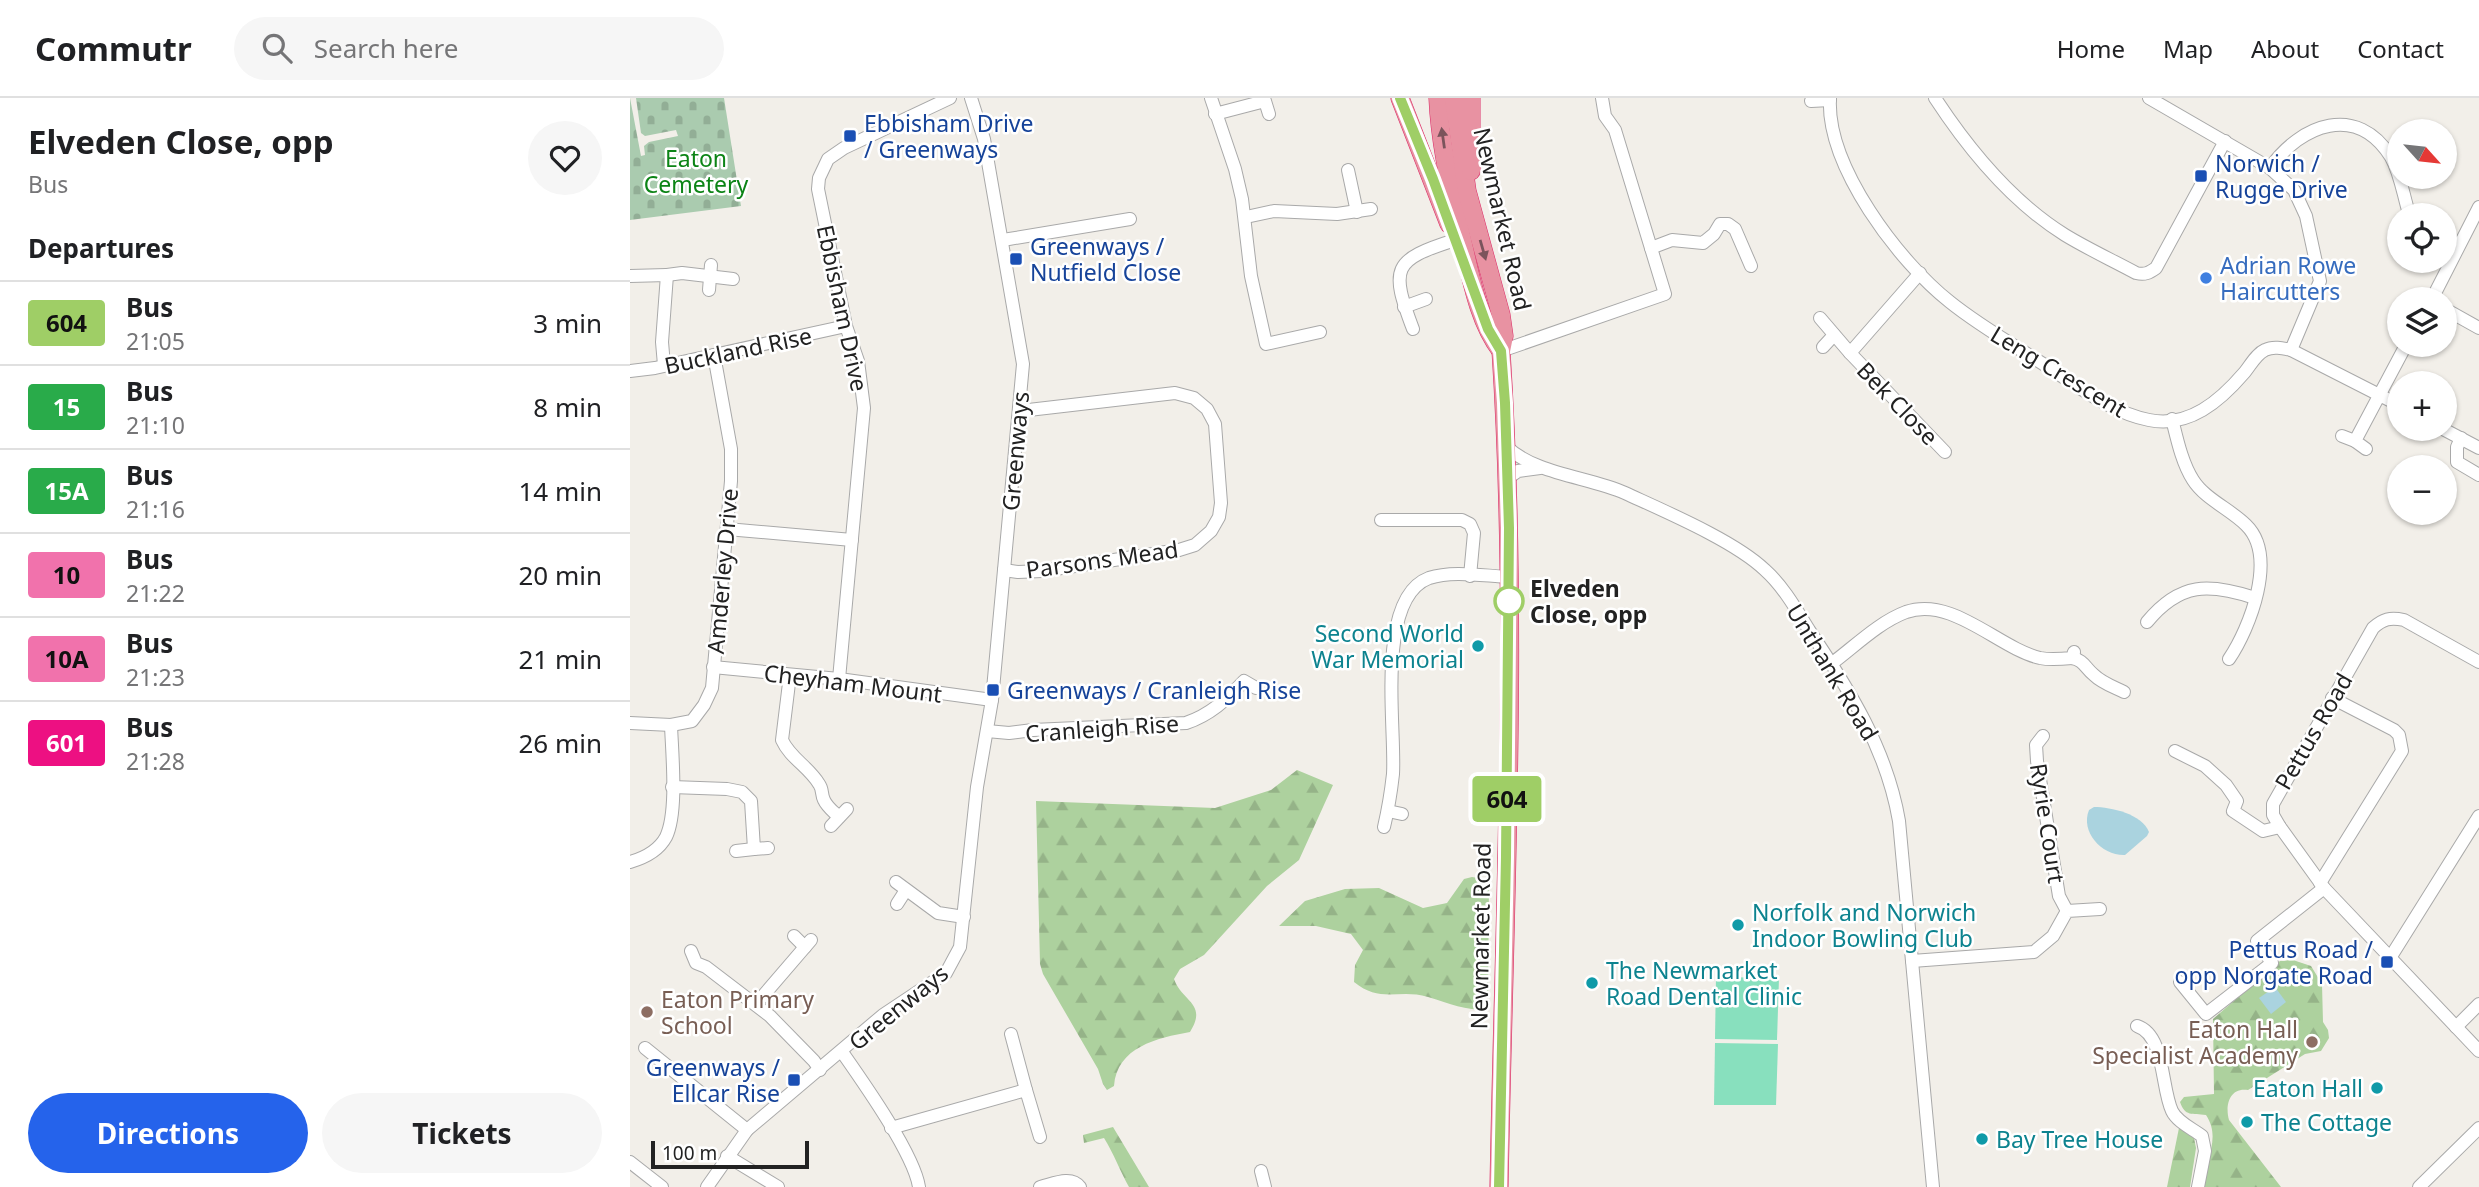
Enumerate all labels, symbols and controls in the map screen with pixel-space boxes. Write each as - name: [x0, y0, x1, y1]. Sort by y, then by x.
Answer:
- search box: [234, 17, 724, 80]
- text: Commutr: [35, 26, 192, 71]
- icon: search: [258, 29, 296, 67]
- text: Search here: [314, 30, 458, 66]
- text: Home: [2057, 32, 2125, 65]
- text: Map: [2163, 32, 2213, 65]
- text: About: [2251, 32, 2319, 65]
- text: Contact: [2357, 32, 2444, 65]
- place label: Ebbisham Drive / Greenways: [864, 107, 1034, 165]
- text: Elveden Close, opp: [28, 119, 334, 164]
- north arrow: [2387, 119, 2457, 189]
- map controls: [2387, 119, 2457, 525]
- button: heart: [528, 121, 602, 195]
- street label: Newmarket Road: [1466, 124, 1540, 314]
- one-way arrow: [1437, 127, 1448, 149]
- marker: Ebbisham Drive / Greenways: [842, 128, 858, 144]
- park label: Eaton Cemetery: [644, 142, 749, 200]
- place label: Norwich / Rugge Drive: [2215, 147, 2348, 205]
- text: Bus: [28, 168, 68, 200]
- marker: Norwich / Rugge Drive: [2193, 168, 2209, 184]
- button: locate: [2387, 203, 2457, 273]
- street label: Ebbisham Drive: [810, 222, 876, 394]
- text: Departures: [28, 230, 174, 266]
- place label: Greenways / Nutfield Close: [1030, 230, 1181, 288]
- one-way arrow: [1479, 240, 1489, 261]
- place label: Adrian Rowe Haircutters: [2220, 249, 2356, 307]
- marker: Greenways / Nutfield Close: [1008, 251, 1024, 267]
- marker: Adrian Rowe Haircutters: [2198, 270, 2214, 286]
- button: layers: [2387, 287, 2457, 357]
- text: Bus: [126, 289, 173, 325]
- text: 3 min: [533, 305, 602, 341]
- text: 604: [46, 306, 87, 339]
- street label: Leng Crescent: [1985, 318, 2133, 424]
- street label: Buckland Rise: [661, 319, 815, 381]
- text: 21:05: [126, 325, 185, 357]
- street label: Bek Close: [1850, 354, 1946, 452]
- button: +: [2387, 371, 2457, 441]
- text: Bus: [126, 373, 173, 409]
- text: 8 min: [533, 389, 602, 425]
- text: 15: [53, 390, 80, 423]
- street label: Greenways: [994, 390, 1036, 512]
- text: 21:10: [126, 409, 185, 441]
- button: −: [2387, 455, 2457, 525]
- text: Bus: [126, 457, 173, 493]
- text: 14 min: [518, 473, 602, 509]
- text: 15A: [44, 474, 89, 507]
- street label: Amderley Drive: [699, 487, 745, 655]
- text: 21:16: [126, 493, 185, 525]
- street label: Parsons Mead: [1024, 532, 1180, 586]
- text: Bus: [126, 541, 173, 577]
- text: 20 min: [518, 557, 602, 593]
- text: 10: [53, 558, 80, 591]
- place label: Elveden Close, opp: [1530, 572, 1647, 630]
- text: 21:22: [126, 577, 185, 609]
- marker: Elveden Close, opp: [1494, 586, 1524, 616]
- street label: Unthank Road: [1780, 598, 1886, 746]
- place label: Second World War Memorial: [1311, 617, 1464, 675]
- text: Bus: [126, 625, 173, 661]
- marker: Second World War Memorial: [1470, 638, 1486, 654]
- text: 21 min: [518, 641, 602, 677]
- text: 10A: [44, 642, 89, 675]
- street label: Cheyham Mount: [762, 656, 944, 710]
- text: 21:23: [126, 661, 185, 693]
- street label: Pettus Road: [2267, 667, 2359, 795]
- place label: Greenways / Cranleigh Rise: [1007, 674, 1301, 706]
- marker: Greenways / Cranleigh Rise: [985, 682, 1001, 698]
- street label: Cranleigh Rise: [1024, 707, 1180, 749]
- text: Bus: [126, 709, 173, 745]
- text: 26 min: [518, 725, 602, 761]
- text: 601: [46, 726, 87, 759]
- text: 21:28: [126, 745, 185, 777]
- street label: Ryrie Court: [2023, 761, 2073, 885]
- line badge: 604: [1467, 776, 1547, 822]
- text: 604: [1486, 782, 1528, 815]
- street label: Newmarket Road: [1462, 842, 1498, 1030]
- place label: Norfolk and Norwich Indoor Bowling Club: [1752, 896, 1976, 954]
- marker: Norfolk and Norwich Indoor Bowling Club: [1730, 917, 1746, 933]
- place label: Pettus Road / opp Norgate Road: [2175, 933, 2373, 991]
- place label: The Newmarket Road Dental Clinic: [1606, 954, 1802, 1012]
- marker: Pettus Road / opp Norgate Road: [2379, 954, 2395, 970]
- street label: Greenways: [841, 957, 955, 1057]
- marker: The Newmarket Road Dental Clinic: [1584, 975, 1600, 991]
- place label: Eaton Primary School: [661, 983, 814, 1041]
- marker: Eaton Primary School: [639, 1004, 655, 1020]
- place label: Eaton Hall Specialist Academy: [2092, 1013, 2298, 1071]
- marker: Eaton Hall Specialist Academy: [2304, 1034, 2320, 1050]
- place label: Greenways / Ellcar Rise: [646, 1051, 780, 1109]
- marker: Greenways / Ellcar Rise: [786, 1072, 802, 1088]
- place label: Eaton Hall: [2253, 1072, 2363, 1104]
- marker: Eaton Hall: [2369, 1080, 2385, 1096]
- button: Directions: [28, 1093, 308, 1173]
- button: Tickets: [322, 1093, 602, 1173]
- place label: The Cottage: [2261, 1106, 2392, 1138]
- marker: The Cottage: [2239, 1114, 2255, 1130]
- place label: Bay Tree House: [1996, 1123, 2163, 1155]
- marker: Bay Tree House: [1974, 1131, 1990, 1147]
- scale bar: [651, 1138, 808, 1170]
- text: 100 m: [662, 1140, 717, 1166]

